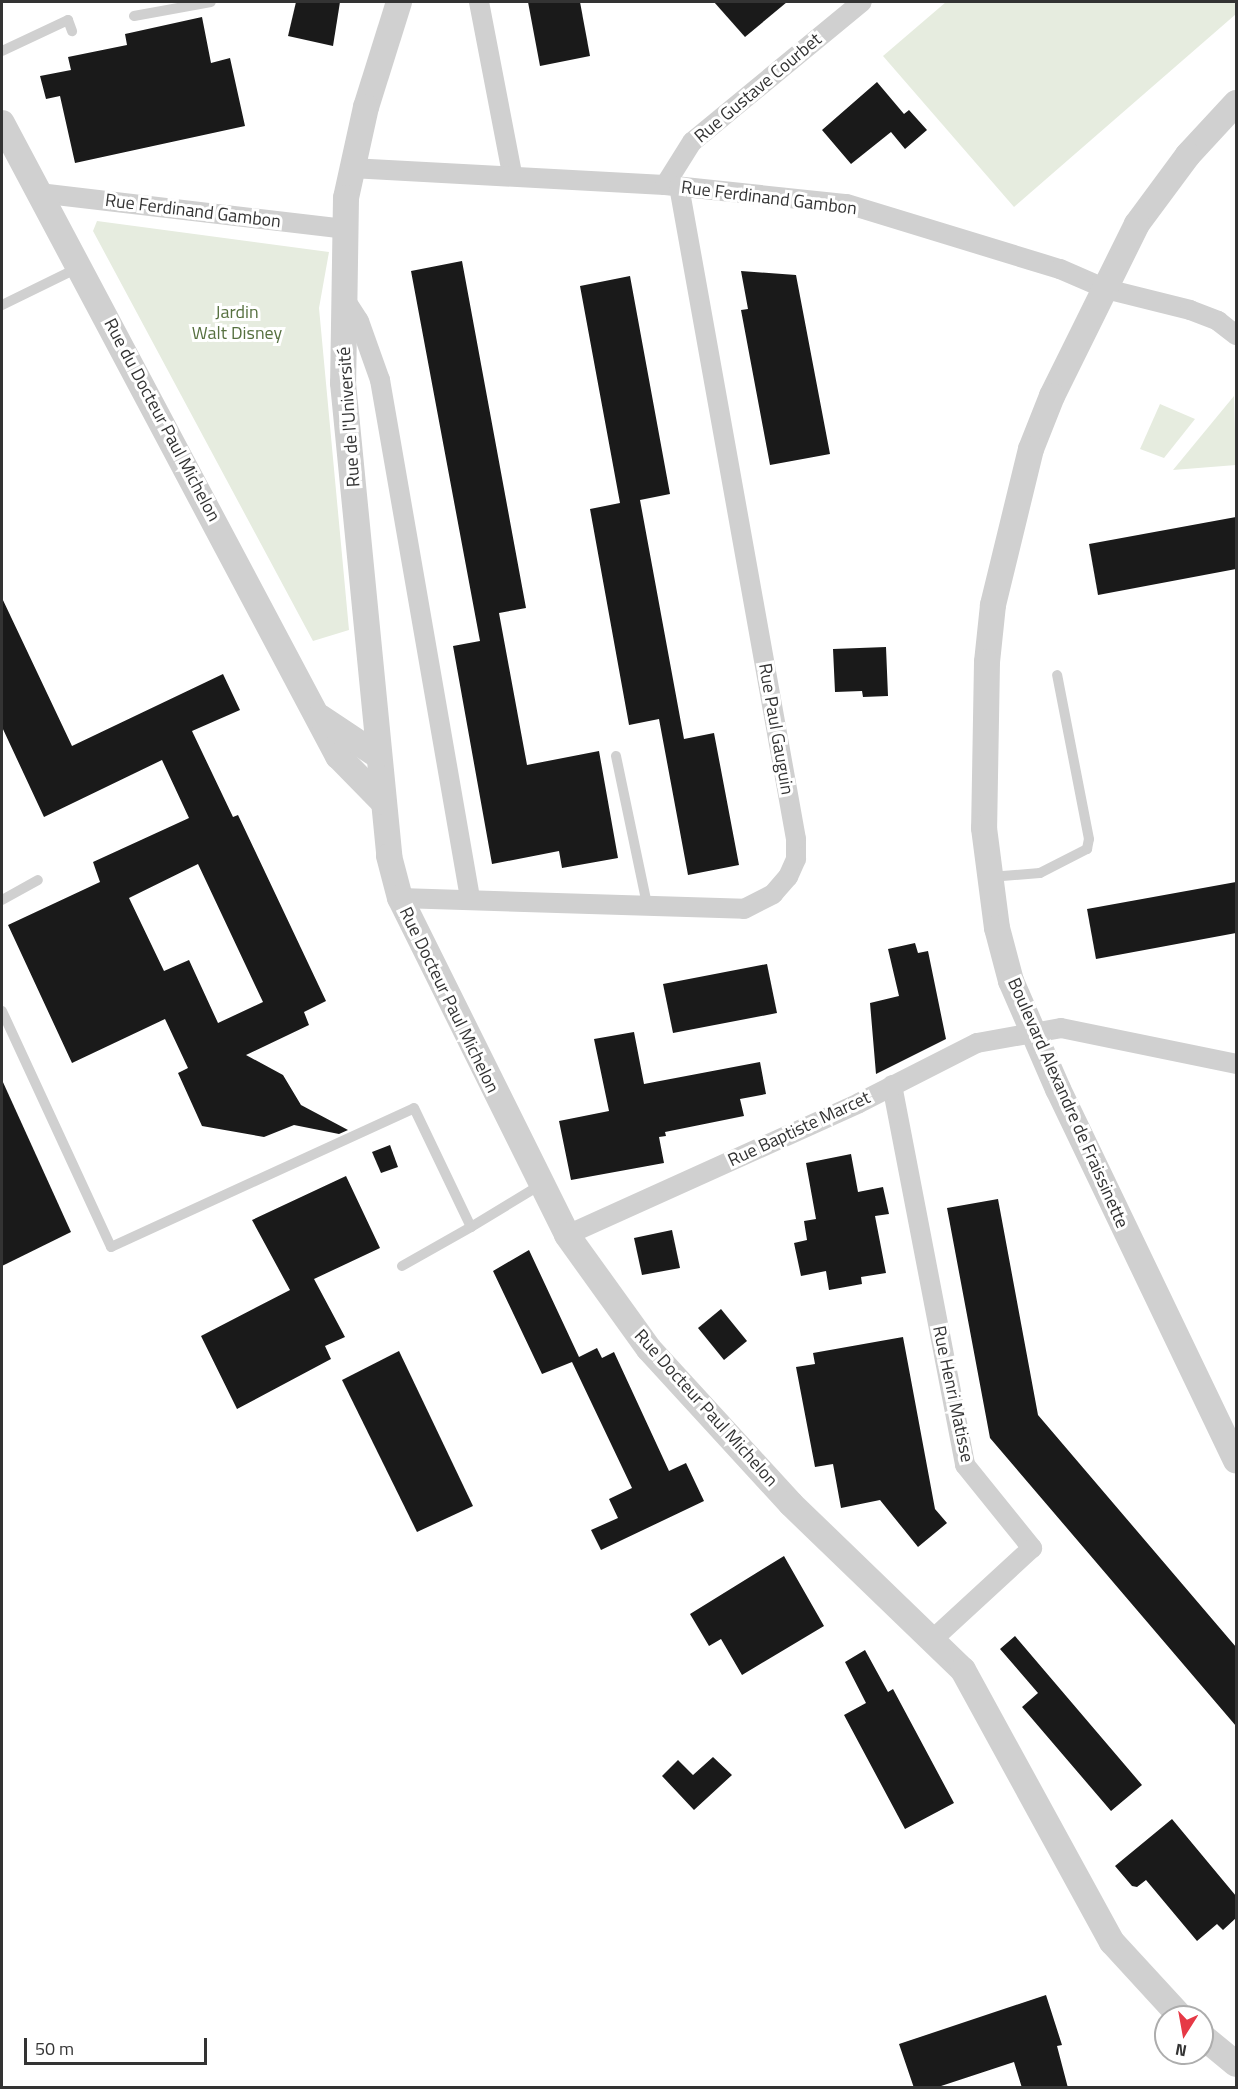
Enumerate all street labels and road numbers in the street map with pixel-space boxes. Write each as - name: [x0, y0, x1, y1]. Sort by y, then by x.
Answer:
- street label: Rue Gustave Courbet: [690, 29, 826, 147]
- street label: Rue Ferdinand Gambon: [680, 176, 858, 220]
- street label: Rue Ferdinand Gambon: [104, 189, 282, 233]
- street label: Rue du Docteur Paul Michelon: [99, 315, 225, 525]
- street label: Rue de l'Université: [333, 346, 365, 488]
- street label: Rue Paul Gauguin: [754, 662, 798, 796]
- street label: Rue Docteur Paul Michelon: [395, 904, 503, 1096]
- street label: Boulevard Alexandre de Fraissinette: [1003, 975, 1133, 1231]
- street label: Rue Baptiste Marcet: [724, 1087, 874, 1171]
- street label: Rue Henri Matisse: [928, 1324, 978, 1464]
- street label: Rue Docteur Paul Michelon: [630, 1325, 782, 1491]

